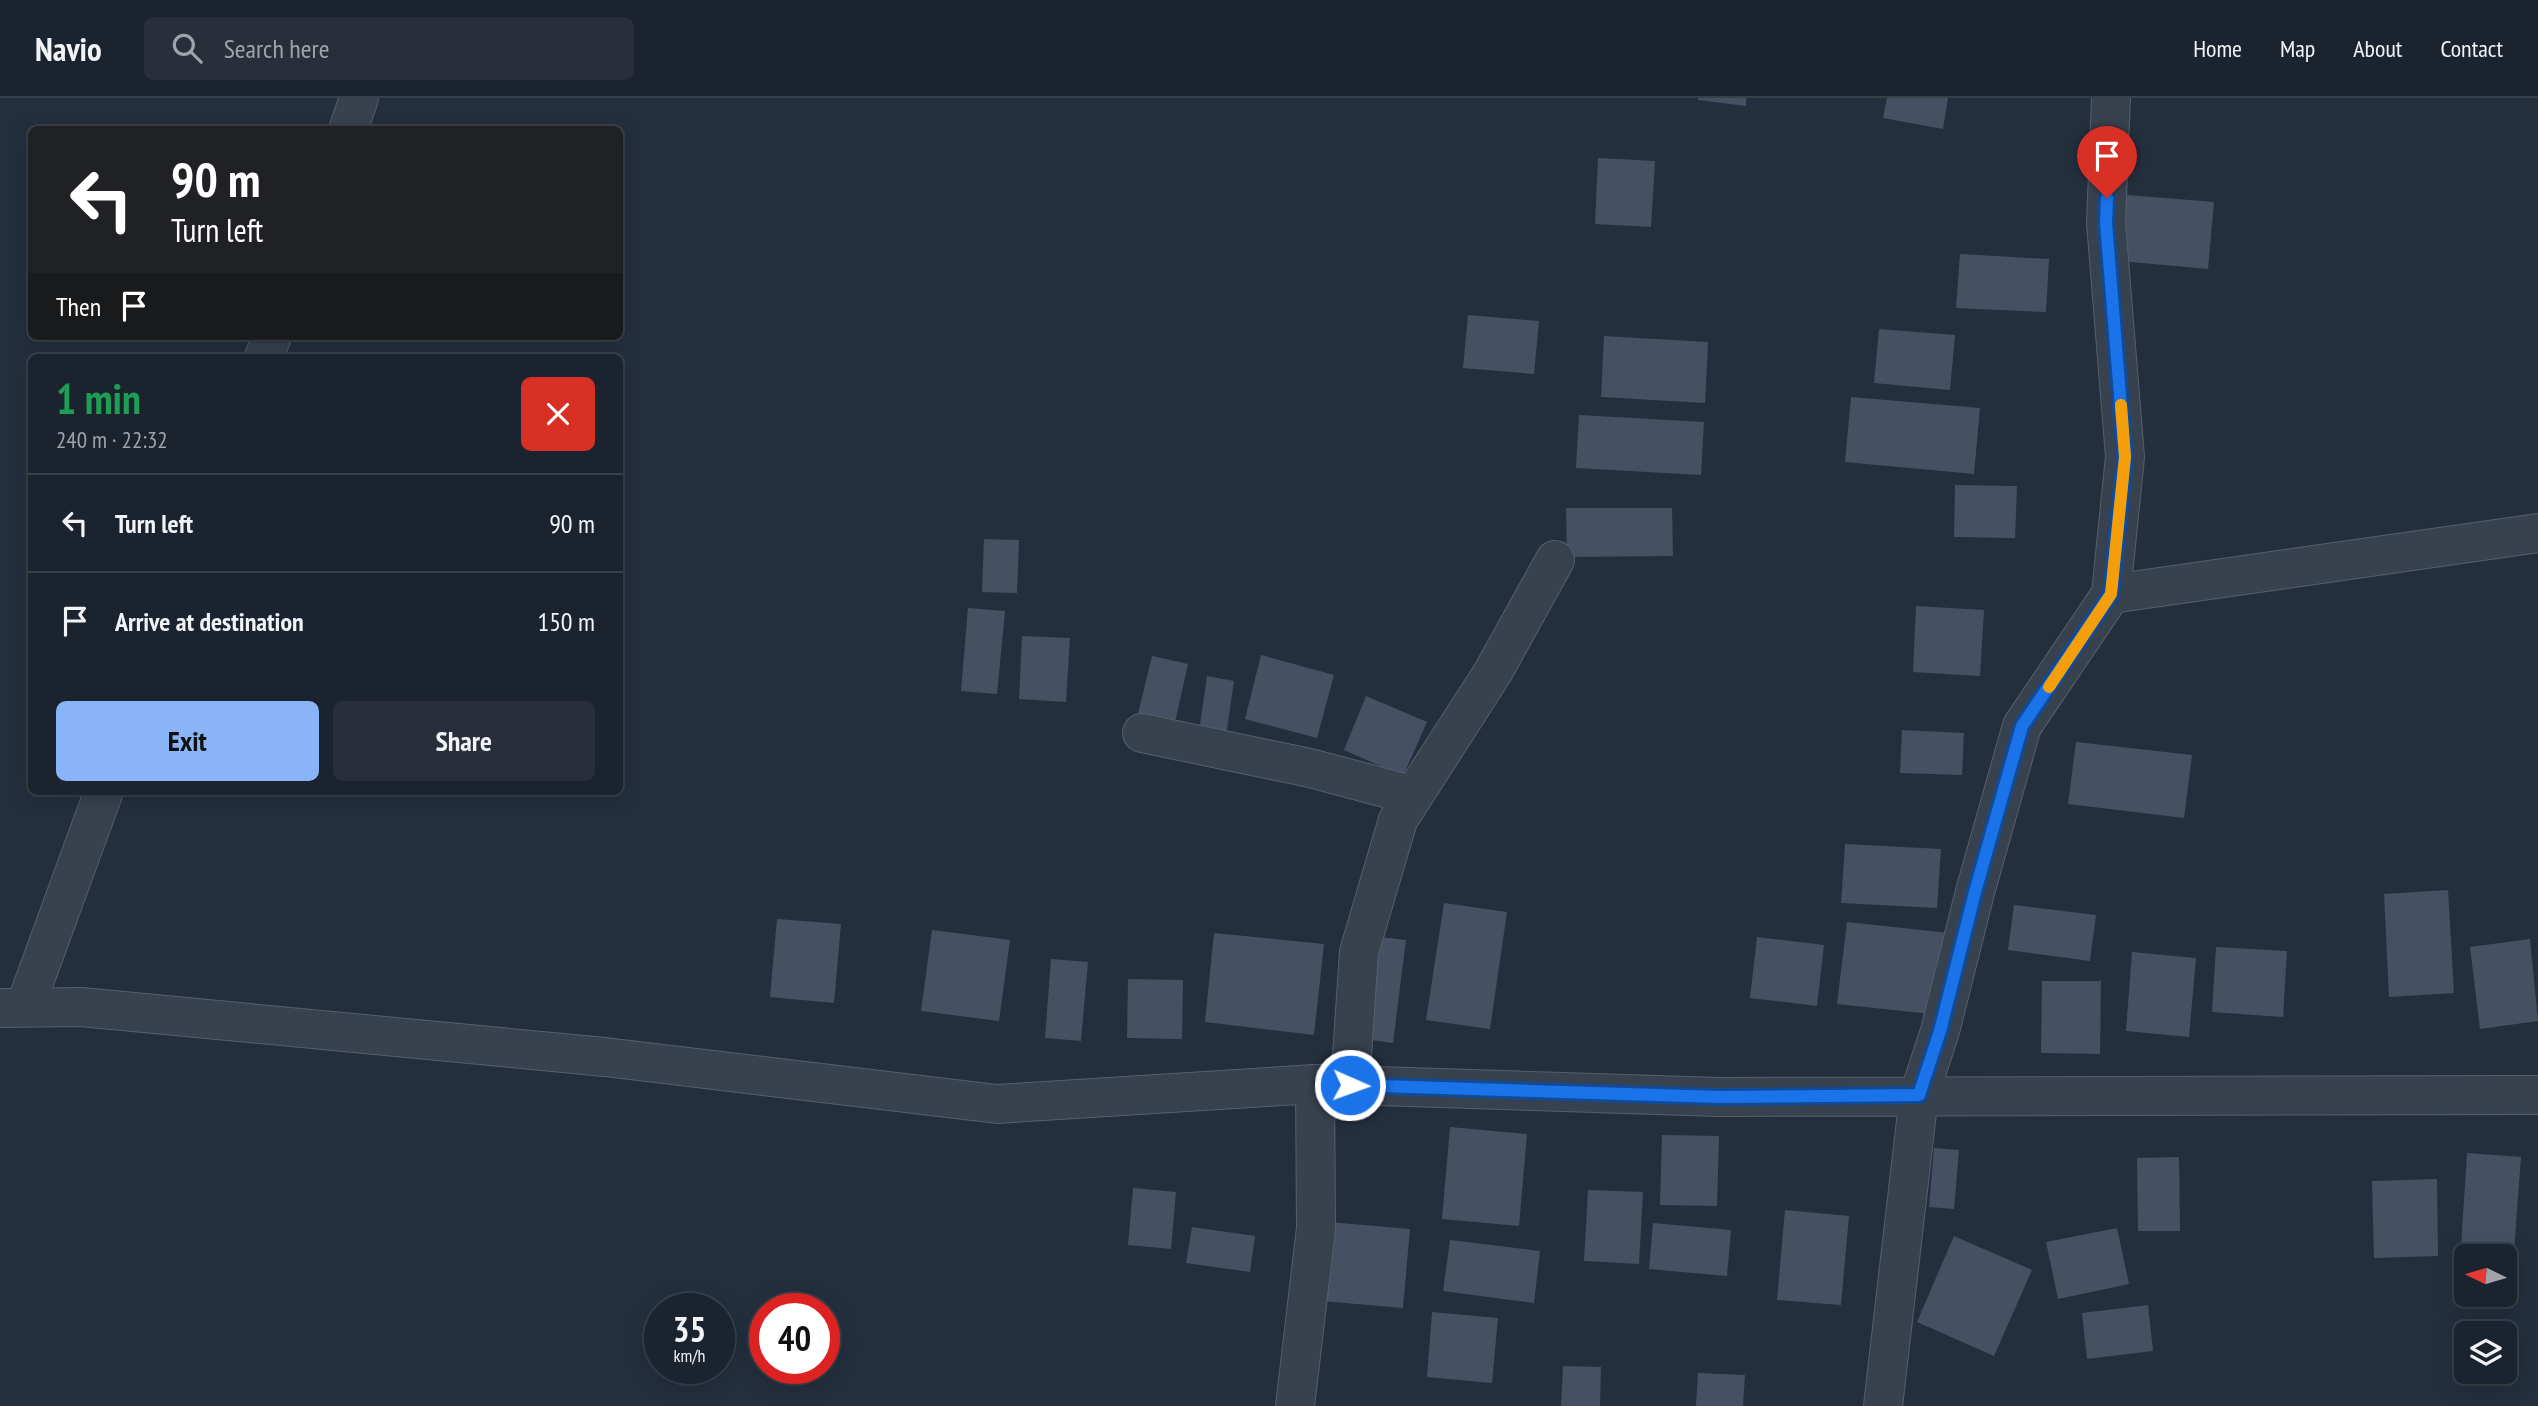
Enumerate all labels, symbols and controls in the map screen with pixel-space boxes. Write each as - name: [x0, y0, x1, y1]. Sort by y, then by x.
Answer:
- search box: [144, 17, 634, 80]
- text: Navio: [35, 27, 102, 70]
- icon: search: [168, 29, 206, 67]
- text: Search here: [224, 32, 329, 65]
- text: Home: [2193, 33, 2242, 64]
- text: Map: [2280, 33, 2315, 64]
- text: About: [2353, 33, 2402, 64]
- text: Contact: [2440, 33, 2503, 64]
- pin: [2077, 126, 2137, 198]
- icon: arrive: [2088, 137, 2126, 175]
- text: 90 m: [171, 147, 260, 211]
- icon: left: [56, 154, 147, 245]
- text: Turn left: [171, 209, 263, 251]
- icon: arrive: [115, 287, 153, 325]
- text: Then: [56, 290, 101, 323]
- text: 1 min: [56, 371, 141, 426]
- button: close: [521, 377, 595, 451]
- text: 240 m · 22:32: [56, 425, 168, 454]
- icon: left: [56, 504, 94, 542]
- text: Turn left: [115, 507, 193, 540]
- text: 90 m: [549, 507, 595, 540]
- icon: arrive: [56, 602, 94, 640]
- text: Arrive at destination: [115, 605, 304, 638]
- text: 150 m: [537, 605, 595, 638]
- button: Exit: [56, 701, 319, 781]
- button: Share: [333, 701, 595, 781]
- position arrow: [1313, 1048, 1387, 1122]
- north arrow: [2454, 1244, 2516, 1307]
- map controls: [2454, 1244, 2517, 1384]
- speed limit sign: 40: [749, 1293, 840, 1384]
- text: 35: [673, 1306, 706, 1352]
- button: layers: [2454, 1321, 2517, 1384]
- text: km/h: [674, 1344, 705, 1367]

